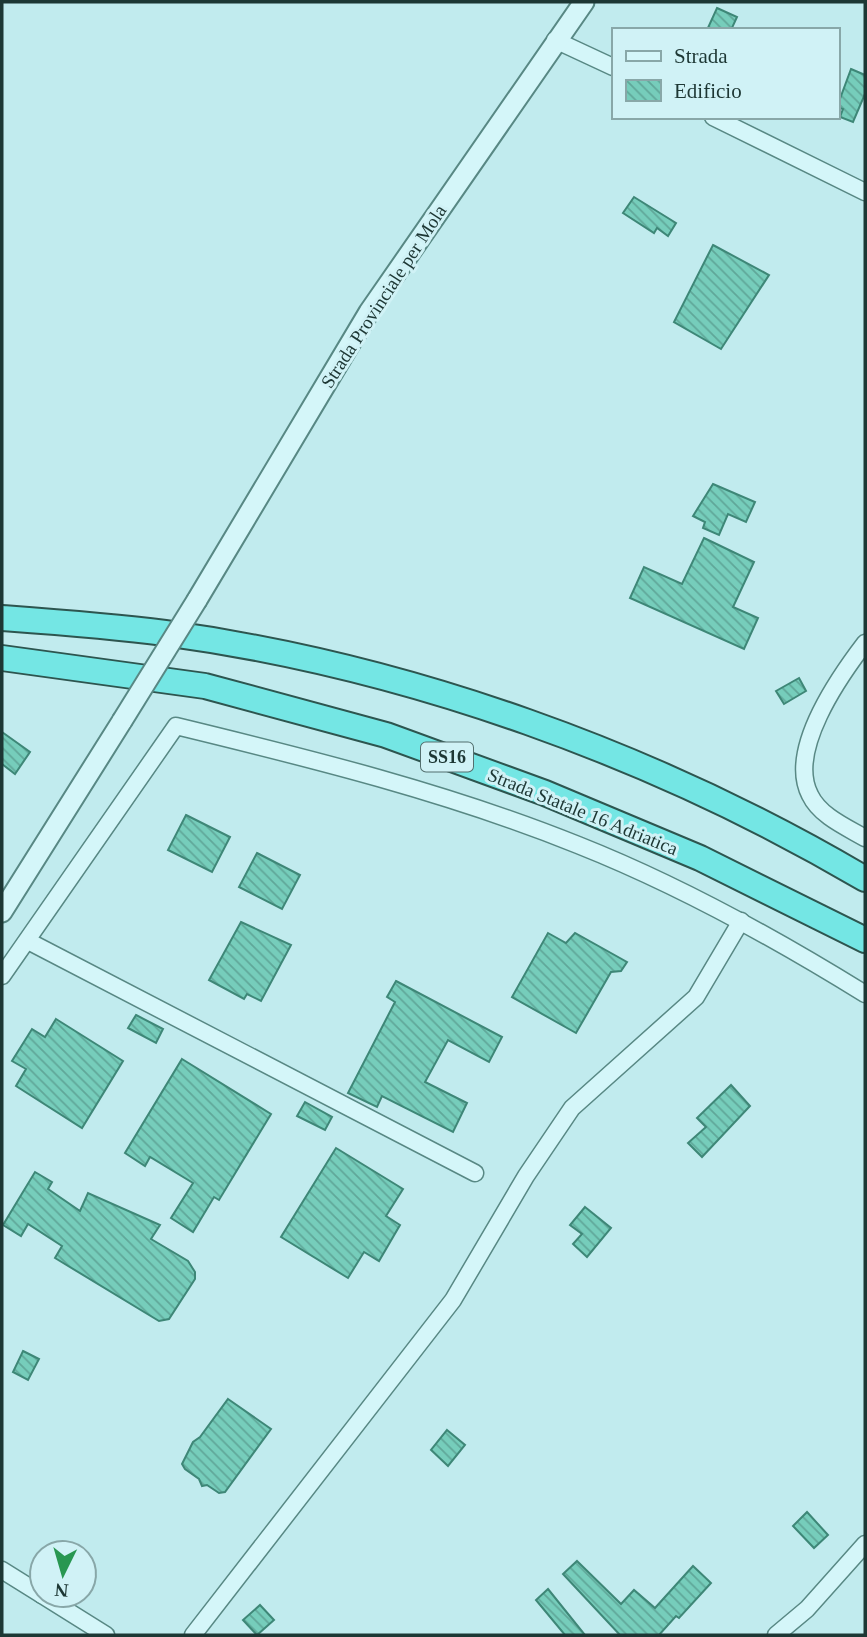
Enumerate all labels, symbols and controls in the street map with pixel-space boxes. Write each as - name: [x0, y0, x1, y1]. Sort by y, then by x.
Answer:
- legend: [612, 28, 839, 119]
- text: Strada: [674, 44, 728, 68]
- text: Edificio: [674, 79, 742, 103]
- street label: Strada Provinciale per Mola: [316, 200, 451, 392]
- road number: SS16: [421, 742, 473, 772]
- street label: Strada Statale 16 Adriatica: [485, 764, 681, 859]
- north arrow: [28, 1539, 98, 1609]
- text: N: [54, 1579, 69, 1601]

